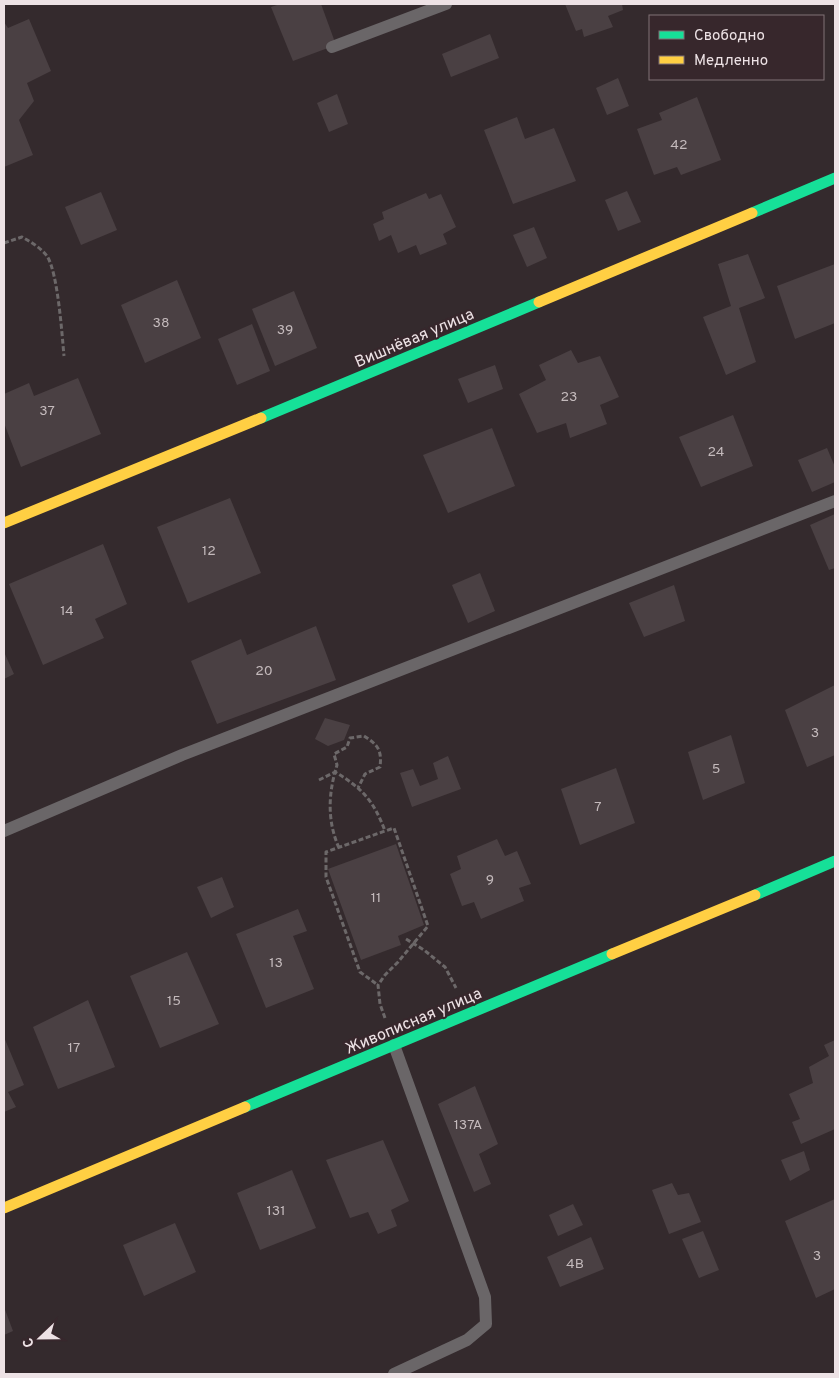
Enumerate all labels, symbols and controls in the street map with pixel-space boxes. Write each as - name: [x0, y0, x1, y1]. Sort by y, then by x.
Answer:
- legend: [649, 15, 824, 80]
- text: Свободно: [694, 27, 765, 46]
- text: Медленно: [694, 52, 768, 71]
- house number: 42: [670, 137, 688, 154]
- street label: Вишнёвая улица: [352, 305, 477, 373]
- house number: 38: [153, 315, 169, 332]
- house number: 39: [277, 322, 293, 339]
- house number: 23: [561, 389, 578, 406]
- house number: 37: [39, 403, 55, 420]
- house number: 24: [707, 444, 725, 461]
- house number: 12: [202, 543, 216, 560]
- house number: 14: [60, 603, 74, 620]
- house number: 20: [255, 663, 273, 680]
- house number: 3: [811, 725, 819, 742]
- house number: 5: [712, 761, 720, 778]
- house number: 7: [594, 799, 602, 816]
- house number: 9: [486, 872, 494, 889]
- house number: 11: [371, 890, 381, 907]
- house number: 13: [269, 955, 283, 972]
- street label: Живописная улица: [343, 984, 485, 1060]
- house number: 15: [167, 993, 181, 1010]
- house number: 17: [68, 1040, 80, 1057]
- house number: 137А: [454, 1117, 482, 1134]
- house number: 131: [267, 1203, 285, 1220]
- house number: 3: [813, 1248, 821, 1265]
- house number: 4В: [566, 1256, 584, 1273]
- north arrow: [15, 1313, 65, 1363]
- text: С: [20, 1335, 39, 1350]

